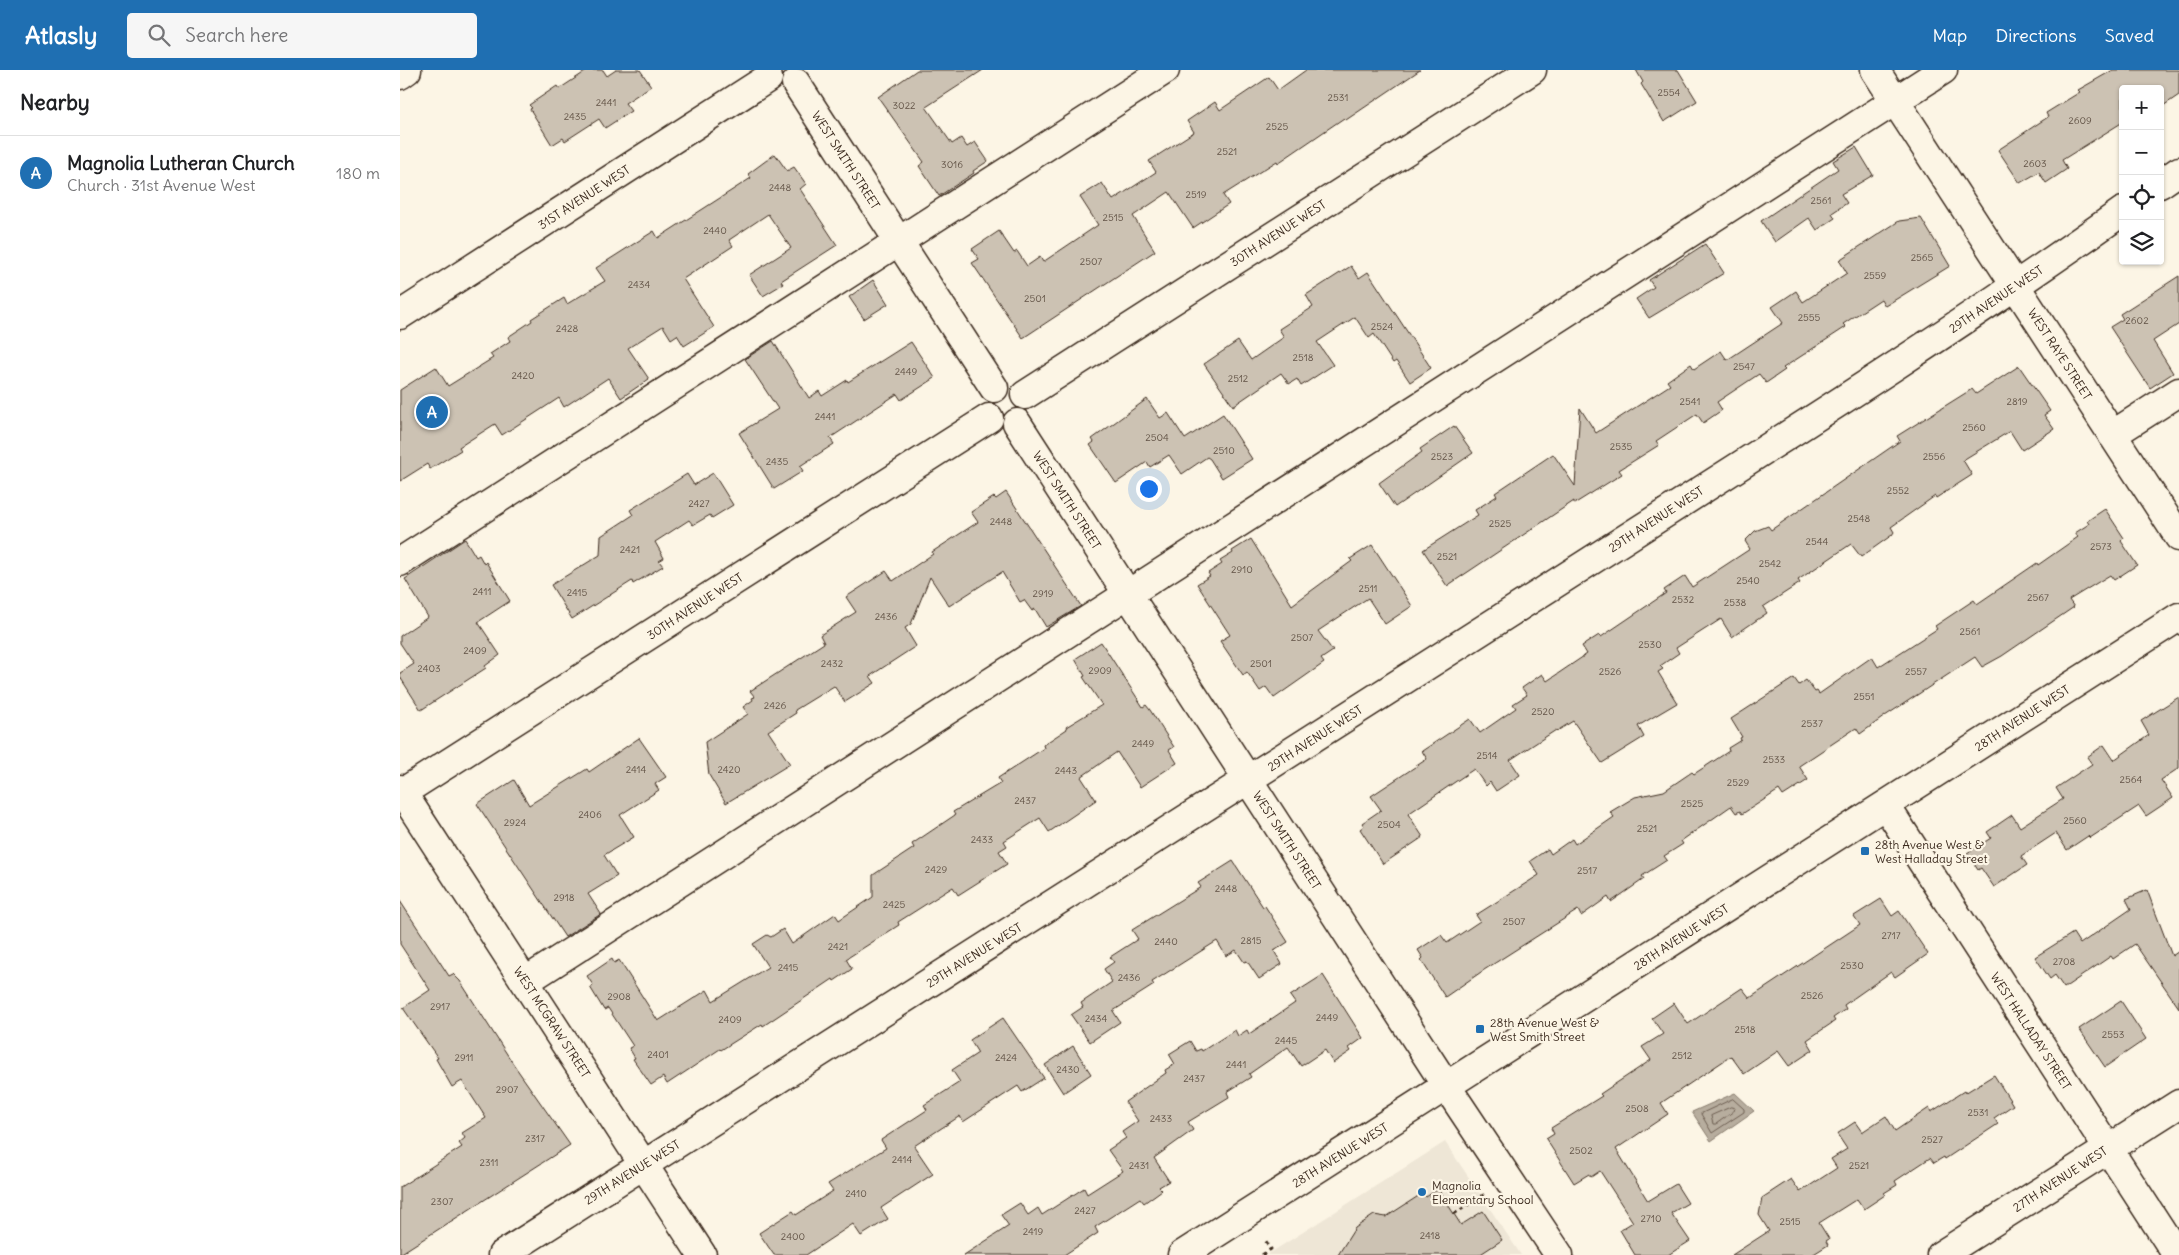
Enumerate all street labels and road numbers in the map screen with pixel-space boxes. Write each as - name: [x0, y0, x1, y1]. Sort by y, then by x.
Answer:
- street label: WEST SMITH STREET: [809, 108, 883, 212]
- street label: 31ST AVENUE WEST: [535, 162, 633, 232]
- street label: 30TH AVENUE WEST: [1227, 196, 1329, 270]
- street label: 29TH AVENUE WEST: [1946, 262, 2046, 336]
- street label: WEST RAYE STREET: [2025, 305, 2095, 403]
- street label: WEST SMITH STREET: [1030, 448, 1104, 552]
- street label: 29TH AVENUE WEST: [1606, 483, 1706, 555]
- street label: 30TH AVENUE WEST: [644, 569, 746, 643]
- street label: 28TH AVENUE WEST: [1972, 682, 2072, 754]
- street label: 29TH AVENUE WEST: [1265, 702, 1365, 774]
- street label: WEST SMITH STREET: [1250, 788, 1324, 892]
- street label: 28TH AVENUE WEST: [1631, 901, 1731, 973]
- street label: 29TH AVENUE WEST: [923, 919, 1025, 991]
- street label: WEST MCGRAW STREET: [510, 964, 594, 1080]
- street label: WEST HALLADAY STREET: [1987, 970, 2075, 1092]
- street label: 28TH AVENUE WEST: [1289, 1119, 1391, 1191]
- street label: 29TH AVENUE WEST: [581, 1136, 683, 1208]
- street label: 27TH AVENUE WEST: [2010, 1143, 2110, 1215]

